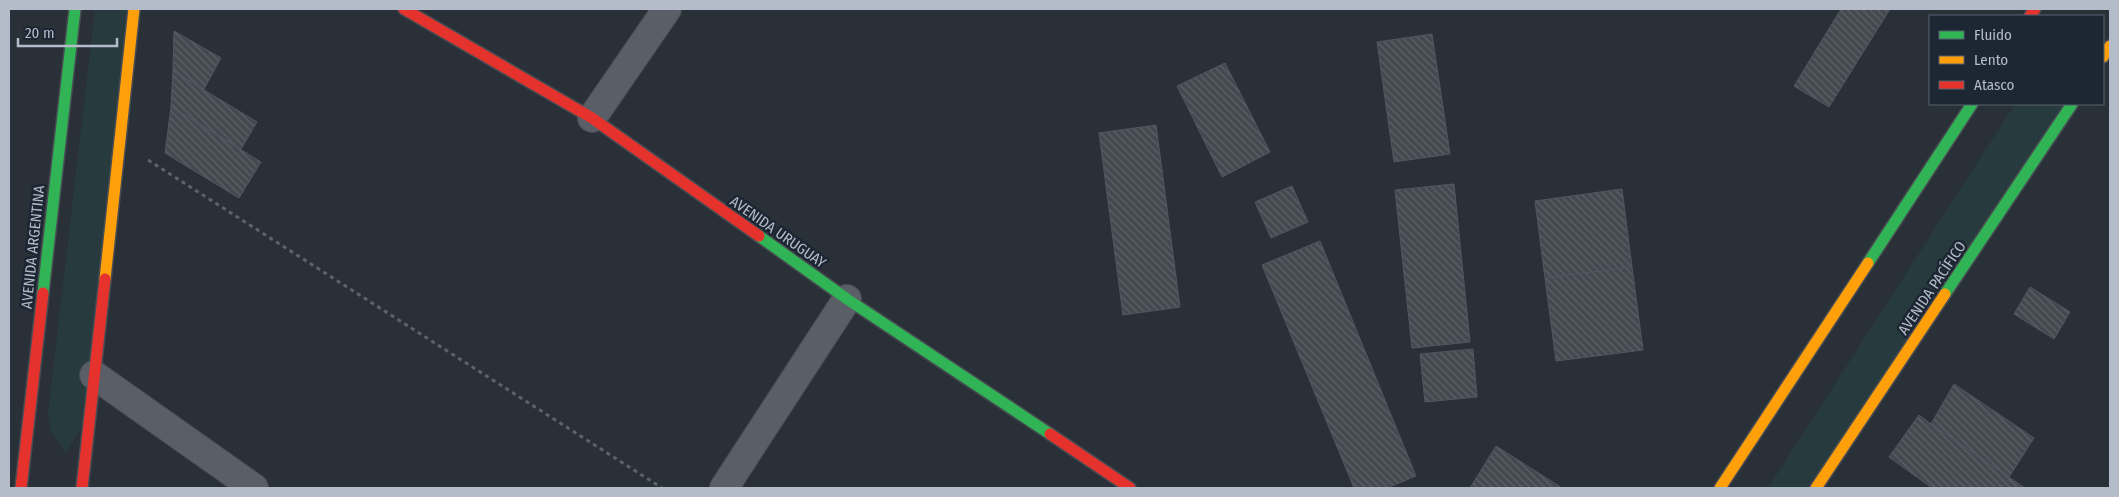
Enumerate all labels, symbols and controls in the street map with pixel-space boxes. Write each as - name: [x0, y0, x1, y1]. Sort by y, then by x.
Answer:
- scale bar: [18, 15, 116, 47]
- legend: [1929, 15, 2104, 105]
- text: 20 m: [25, 24, 55, 42]
- text: Fluido: [1974, 26, 2012, 44]
- text: Lento: [1974, 51, 2008, 69]
- text: Atasco: [1974, 76, 2014, 94]
- street label: AVENIDA ARGENTINA: [18, 184, 48, 310]
- street label: AVENIDA URUGUAY: [727, 192, 830, 272]
- street label: AVENIDA PACÍFICO: [1894, 238, 1970, 338]

